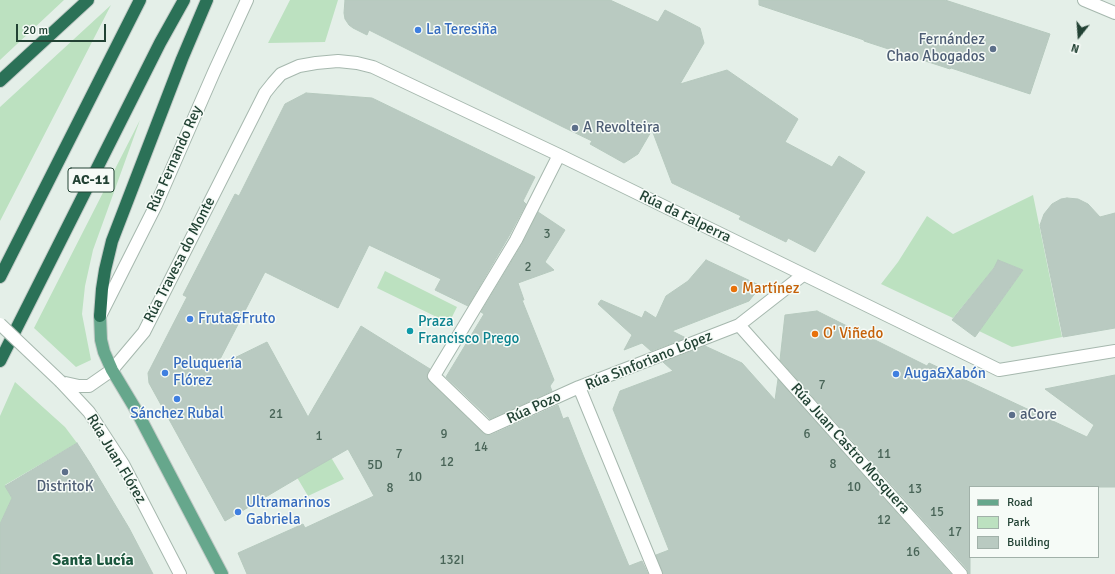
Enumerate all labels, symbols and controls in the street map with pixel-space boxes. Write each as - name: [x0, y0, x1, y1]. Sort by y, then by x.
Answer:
- scale bar: [18, 16, 108, 42]
- north arrow: [1059, 16, 1099, 56]
- place label: La Teresiña: [426, 21, 497, 39]
- text: 20 m: [23, 23, 48, 38]
- marker: La Teresiña: [413, 25, 423, 35]
- place label: Fernández Chao Abogados: [886, 31, 985, 66]
- text: N: [1070, 41, 1081, 55]
- marker: Fernández Chao Abogados: [988, 44, 998, 54]
- street label: Rúa Fernando Rey: [144, 103, 206, 215]
- place label: A Revolteira: [583, 119, 660, 137]
- marker: A Revolteira: [570, 123, 580, 133]
- road number: AC-11: [68, 168, 114, 192]
- street label: Rúa da Falperra: [636, 187, 734, 247]
- street label: Rúa Travesa do Monte: [141, 194, 219, 326]
- house number: 3: [543, 227, 551, 243]
- house number: 2: [524, 260, 532, 276]
- place label: Martínez: [742, 280, 799, 298]
- marker: Martínez: [729, 284, 739, 294]
- place label: Fruta&Fruto: [198, 310, 276, 328]
- place label: Praza Francisco Prego: [418, 313, 519, 348]
- marker: Fruta&Fruto: [185, 314, 195, 324]
- place label: O' Viñedo: [823, 325, 883, 343]
- marker: Praza Francisco Prego: [405, 326, 415, 336]
- street label: Rúa Sinforiano López: [583, 327, 715, 395]
- marker: O' Viñedo: [810, 329, 820, 339]
- place label: Peluquería Flórez: [173, 355, 242, 390]
- place label: Auga&Xabón: [904, 365, 986, 383]
- marker: Peluquería Flórez: [160, 368, 170, 378]
- marker: Auga&Xabón: [891, 369, 901, 379]
- house number: 7: [818, 378, 826, 394]
- street label: Rúa Juan Castro Mosquera: [787, 380, 913, 518]
- street label: Rúa Pozo: [504, 388, 564, 428]
- marker: Sánchez Rubal: [172, 394, 182, 404]
- place label: Sánchez Rubal: [130, 405, 224, 423]
- place label: aCore: [1020, 406, 1057, 424]
- house number: 21: [269, 407, 283, 423]
- marker: aCore: [1007, 410, 1017, 420]
- street label: Rúa Juan Flórez: [82, 411, 150, 507]
- house number: 9: [440, 427, 448, 443]
- house number: 6: [803, 427, 811, 443]
- house number: 1: [315, 429, 323, 445]
- house number: 14: [474, 440, 488, 456]
- house number: 7: [395, 447, 403, 463]
- house number: 11: [877, 447, 891, 463]
- house number: 12: [440, 455, 454, 471]
- house number: 8: [829, 457, 837, 473]
- house number: 5D: [367, 458, 383, 474]
- marker: DistritoK: [60, 467, 70, 477]
- house number: 10: [408, 470, 422, 486]
- place label: DistritoK: [36, 478, 94, 496]
- house number: 10: [847, 480, 861, 496]
- house number: 8: [386, 481, 394, 497]
- house number: 13: [908, 482, 922, 498]
- legend: [969, 486, 1099, 558]
- place label: Ultramarinos Gabriela: [246, 494, 330, 529]
- text: Road: [1007, 495, 1033, 510]
- house number: 15: [930, 505, 944, 521]
- marker: Ultramarinos Gabriela: [233, 507, 243, 517]
- house number: 12: [877, 513, 891, 529]
- text: Park: [1007, 515, 1030, 530]
- house number: 17: [948, 525, 962, 541]
- text: Building: [1007, 535, 1050, 550]
- house number: 16: [906, 545, 920, 561]
- district label: Santa Lucía: [52, 551, 134, 571]
- house number: 132I: [440, 553, 464, 569]

